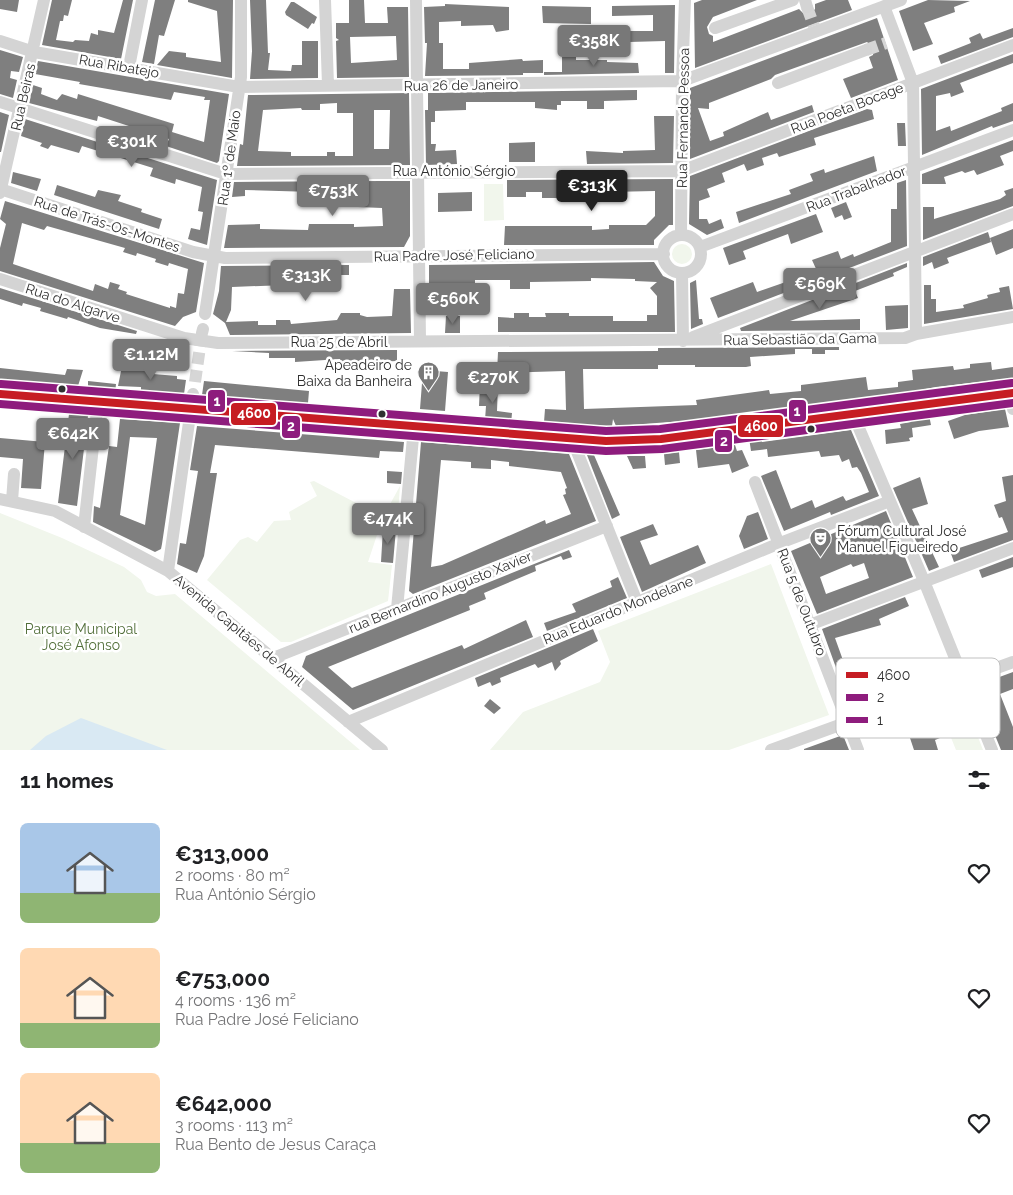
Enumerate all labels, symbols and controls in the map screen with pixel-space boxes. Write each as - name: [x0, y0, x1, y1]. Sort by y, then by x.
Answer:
- pin: €358K: [559, 24, 629, 67]
- text: €358K: [569, 31, 619, 50]
- street label: Rua Fernando Pessoa: [674, 48, 692, 188]
- street label: Rua Ribatejo: [78, 51, 160, 81]
- street label: Rua Beiras: [8, 62, 39, 132]
- street label: Rua 26 de Janeiro: [404, 76, 518, 94]
- street label: Rua Poeta Bocage: [788, 79, 906, 137]
- street label: Rua 1º de Maio: [214, 109, 244, 207]
- pin: €301K: [97, 126, 167, 168]
- text: €301K: [107, 132, 157, 151]
- street label: Rua António Sérgio: [392, 163, 516, 179]
- street label: Rua Trabalhador: [804, 163, 908, 215]
- pin: €313K: [557, 170, 627, 212]
- pin: €753K: [298, 174, 368, 217]
- text: €313K: [567, 176, 617, 195]
- text: €753K: [308, 181, 358, 200]
- street label: Rua de Trás-Os-Montes: [32, 193, 182, 255]
- street label: Rua Padre José Feliciano: [373, 246, 535, 264]
- pin: €313K: [271, 260, 341, 302]
- text: €313K: [281, 266, 331, 285]
- pin: €569K: [785, 268, 855, 310]
- text: €569K: [794, 274, 846, 293]
- street label: Rua do Algarve: [24, 280, 122, 326]
- pin: €560K: [418, 282, 488, 325]
- text: €560K: [427, 289, 479, 308]
- street label: Rua Sebastião da Gama: [723, 330, 877, 348]
- street label: Rua 25 de Abril: [291, 334, 388, 350]
- pin: €1.12M: [110, 338, 192, 381]
- text: €1.12M: [123, 345, 179, 364]
- place label: Apeadeiro de Baixa da Banheira: [297, 357, 412, 389]
- building icon: Apeadeiro de Baixa da Banheira: [416, 361, 440, 392]
- pin: €270K: [458, 362, 528, 404]
- text: €270K: [467, 368, 519, 387]
- unlabelled marker: [57, 384, 67, 394]
- line badge: 1: [207, 389, 226, 413]
- text: 1: [214, 393, 221, 409]
- line badge: 1: [788, 399, 807, 423]
- line badge: 4600: [230, 402, 277, 426]
- text: 1: [794, 403, 801, 419]
- text: 4600: [237, 405, 271, 421]
- unlabelled marker: [377, 409, 387, 419]
- line badge: 4600: [737, 414, 784, 438]
- line badge: 2: [281, 415, 301, 439]
- pin: €642K: [38, 418, 108, 460]
- text: 2: [287, 418, 295, 434]
- text: 4600: [744, 418, 778, 434]
- text: €642K: [47, 424, 99, 443]
- unlabelled marker: [806, 424, 816, 434]
- line badge: 2: [714, 429, 733, 453]
- text: 2: [720, 433, 728, 449]
- pin: €474K: [353, 502, 423, 545]
- text: €474K: [363, 509, 413, 528]
- place label: Fórum Cultural José Manuel Figueiredo: [837, 523, 967, 555]
- theatre icon: Fórum Cultural José Manuel Figueiredo: [809, 527, 833, 558]
- street label: Rua 5 de Outubro: [774, 546, 830, 658]
- street label: rua Bernardino Augusto Xavier: [346, 548, 534, 636]
- street label: Avenida Capitães de Abril: [171, 571, 308, 689]
- street label: Rua Eduardo Mondelane: [541, 573, 695, 647]
- park label: Parque Municipal José Afonso: [25, 621, 137, 653]
- legend: [836, 658, 1000, 738]
- text: 4600: [877, 667, 910, 683]
- text: 2: [877, 689, 884, 705]
- text: 1: [877, 712, 883, 728]
- icon: filters: [965, 766, 993, 794]
- text: 11 homes: [20, 768, 114, 793]
- text: €313,000: [175, 841, 269, 866]
- icon: home: [60, 843, 120, 903]
- icon: heart: [965, 859, 993, 887]
- text: 2 rooms · 80 m²: [175, 866, 290, 885]
- text: Rua António Sérgio: [175, 885, 316, 904]
- text: €753,000: [175, 966, 270, 991]
- icon: home: [60, 968, 120, 1028]
- icon: heart: [965, 984, 993, 1012]
- text: 4 rooms · 136 m²: [175, 991, 296, 1010]
- text: Rua Padre José Feliciano: [175, 1010, 359, 1029]
- text: €642,000: [175, 1091, 272, 1116]
- icon: home: [60, 1093, 120, 1153]
- icon: heart: [965, 1109, 993, 1137]
- text: 3 rooms · 113 m²: [175, 1116, 293, 1135]
- text: Rua Bento de Jesus Caraça: [175, 1135, 376, 1154]

